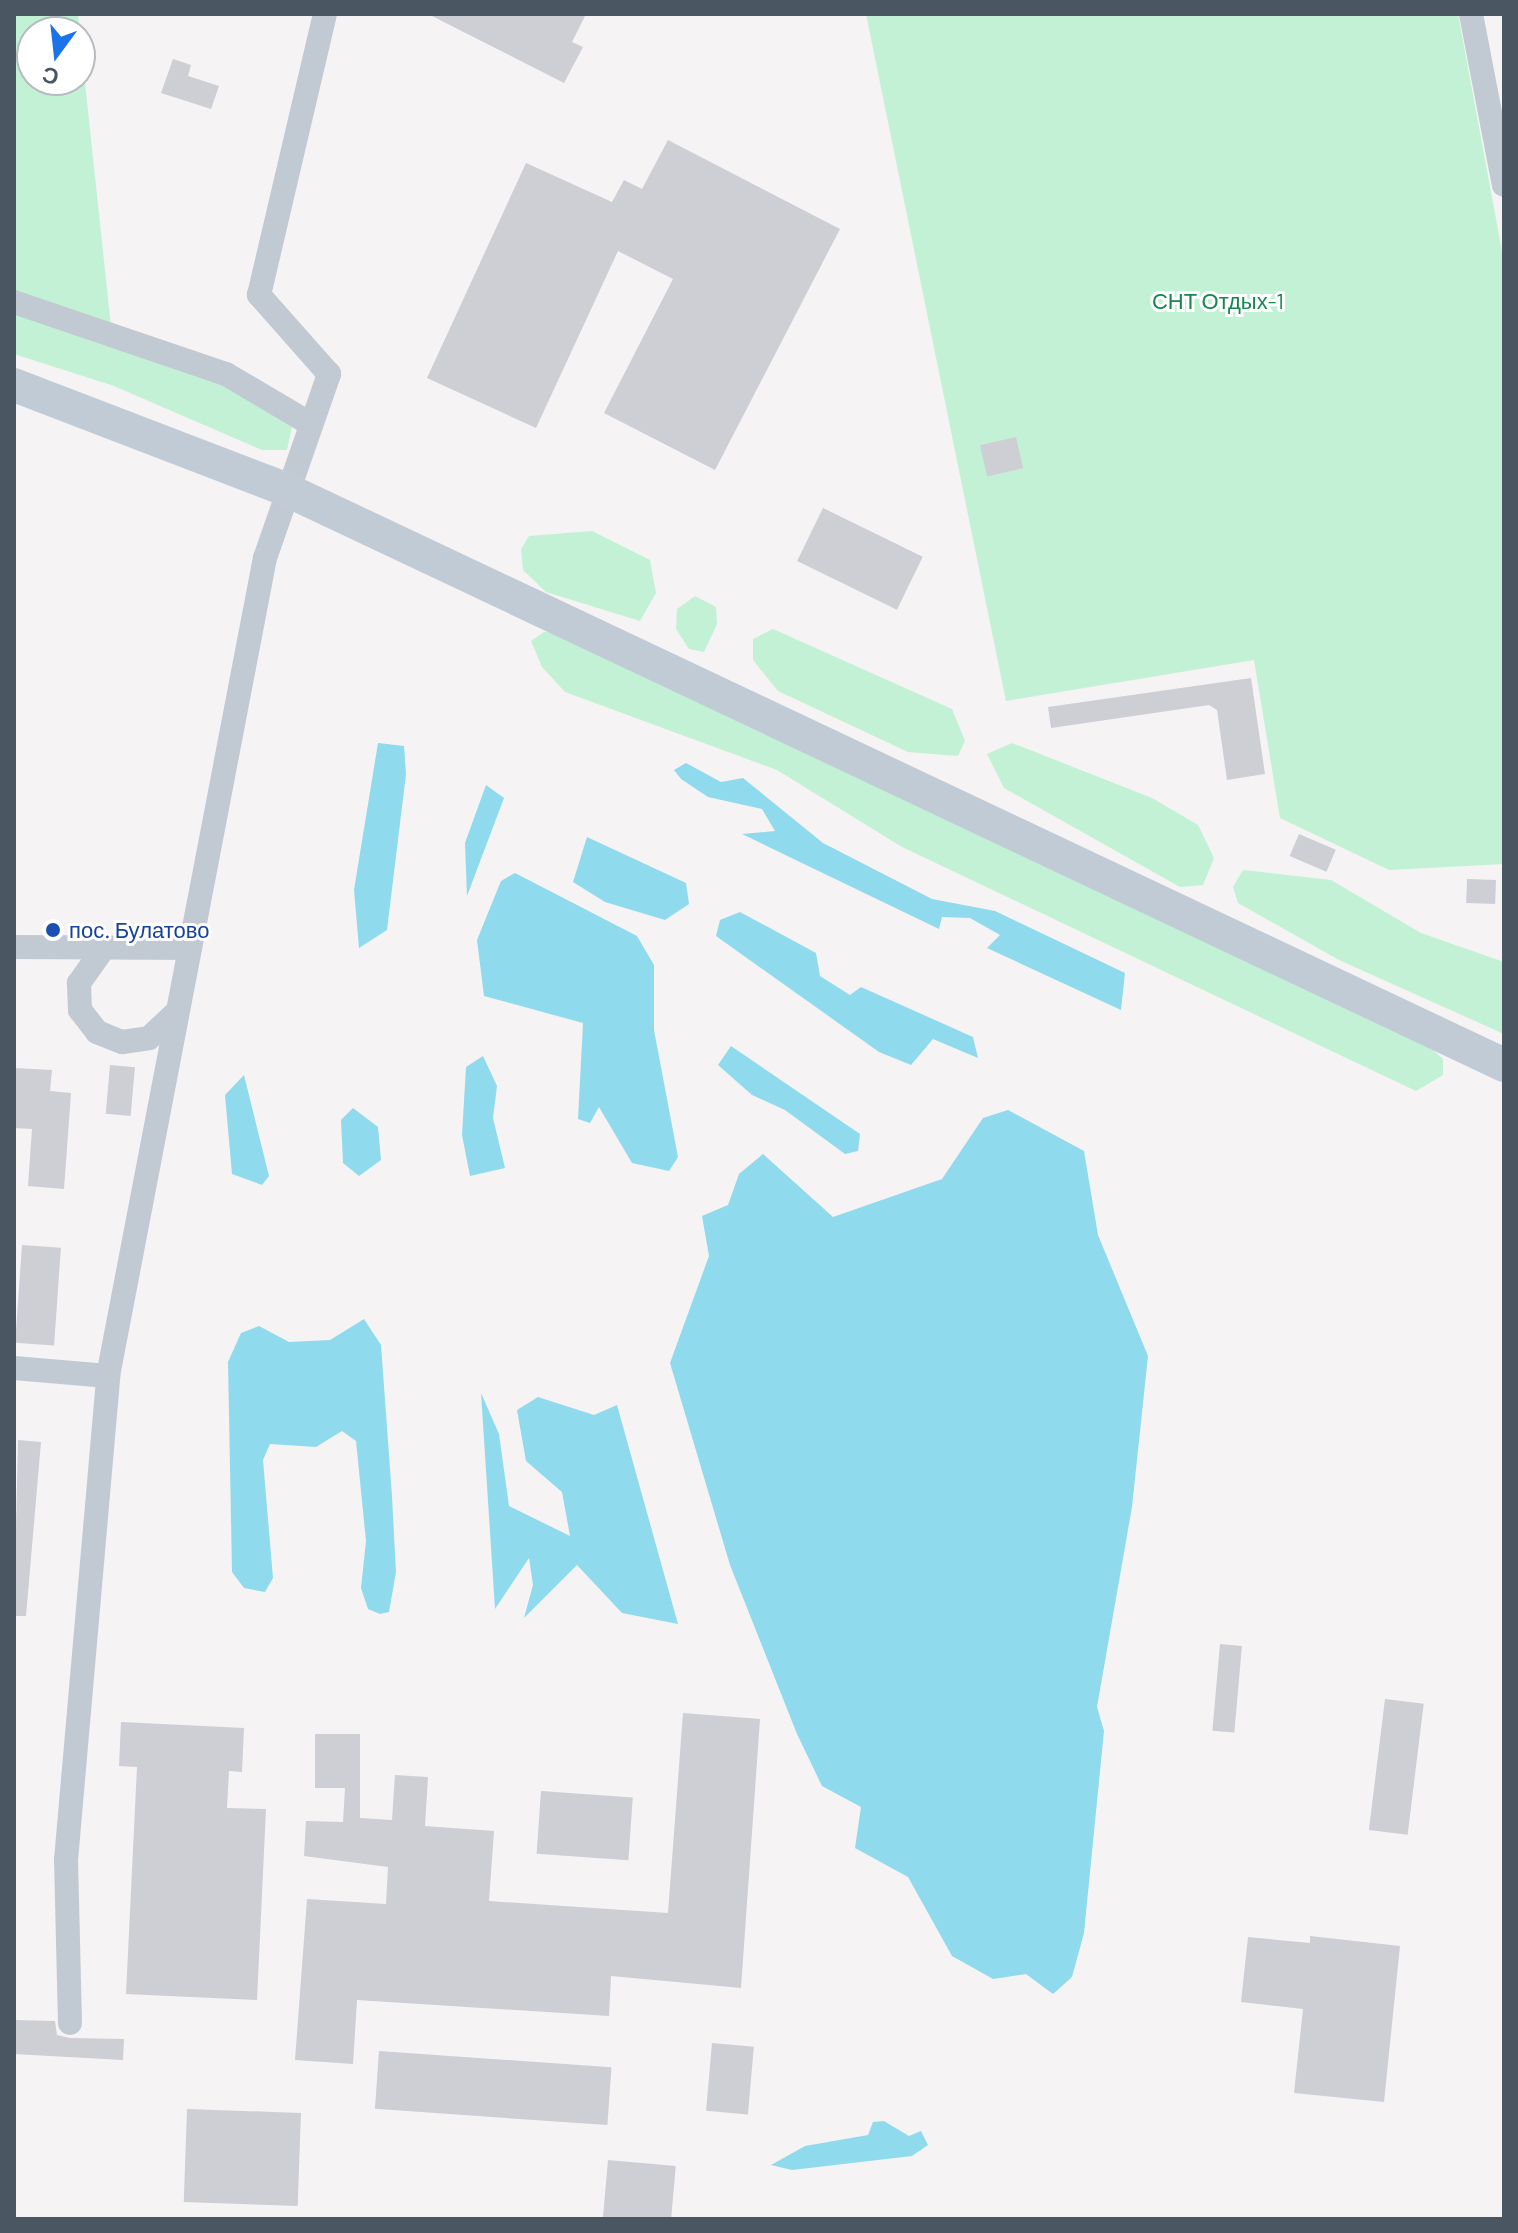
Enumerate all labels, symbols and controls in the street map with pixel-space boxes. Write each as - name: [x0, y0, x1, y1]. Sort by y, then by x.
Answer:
- north arrow: [16, 16, 96, 96]
- text: С: [39, 63, 61, 92]
- park label: СНТ Отдых-1: [1152, 288, 1284, 314]
- place label: пос. Булатово: [69, 917, 209, 943]
- marker: пос. Булатово: [44, 921, 62, 939]

